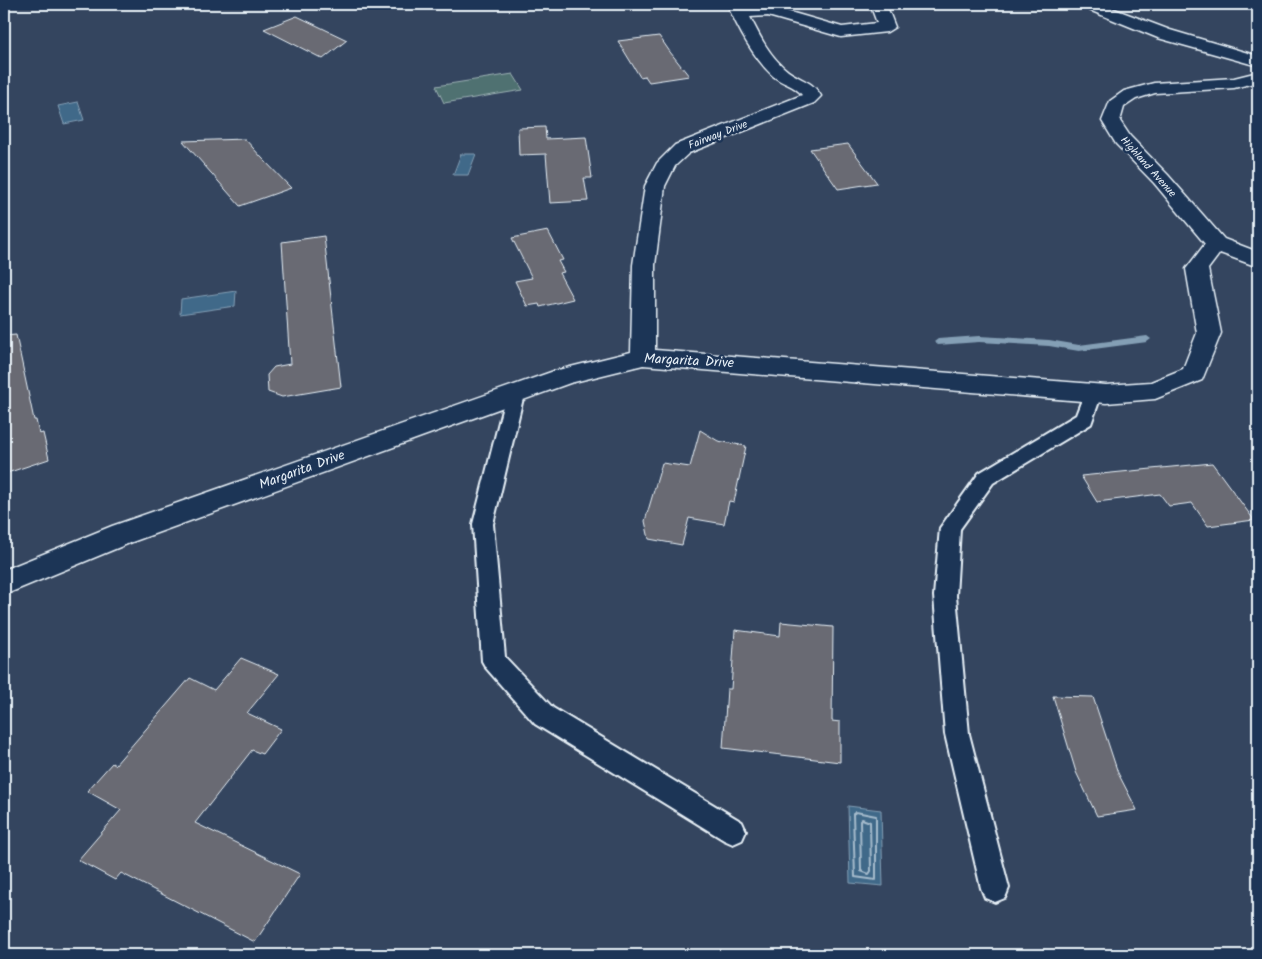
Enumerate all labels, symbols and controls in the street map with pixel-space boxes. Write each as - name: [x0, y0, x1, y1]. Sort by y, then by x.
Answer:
- street label: Fairway Drive: [686, 115, 750, 155]
- street label: Highland Avenue: [1116, 132, 1181, 202]
- street label: Margarita Drive: [643, 348, 735, 374]
- street label: Margarita Drive: [256, 444, 349, 496]

